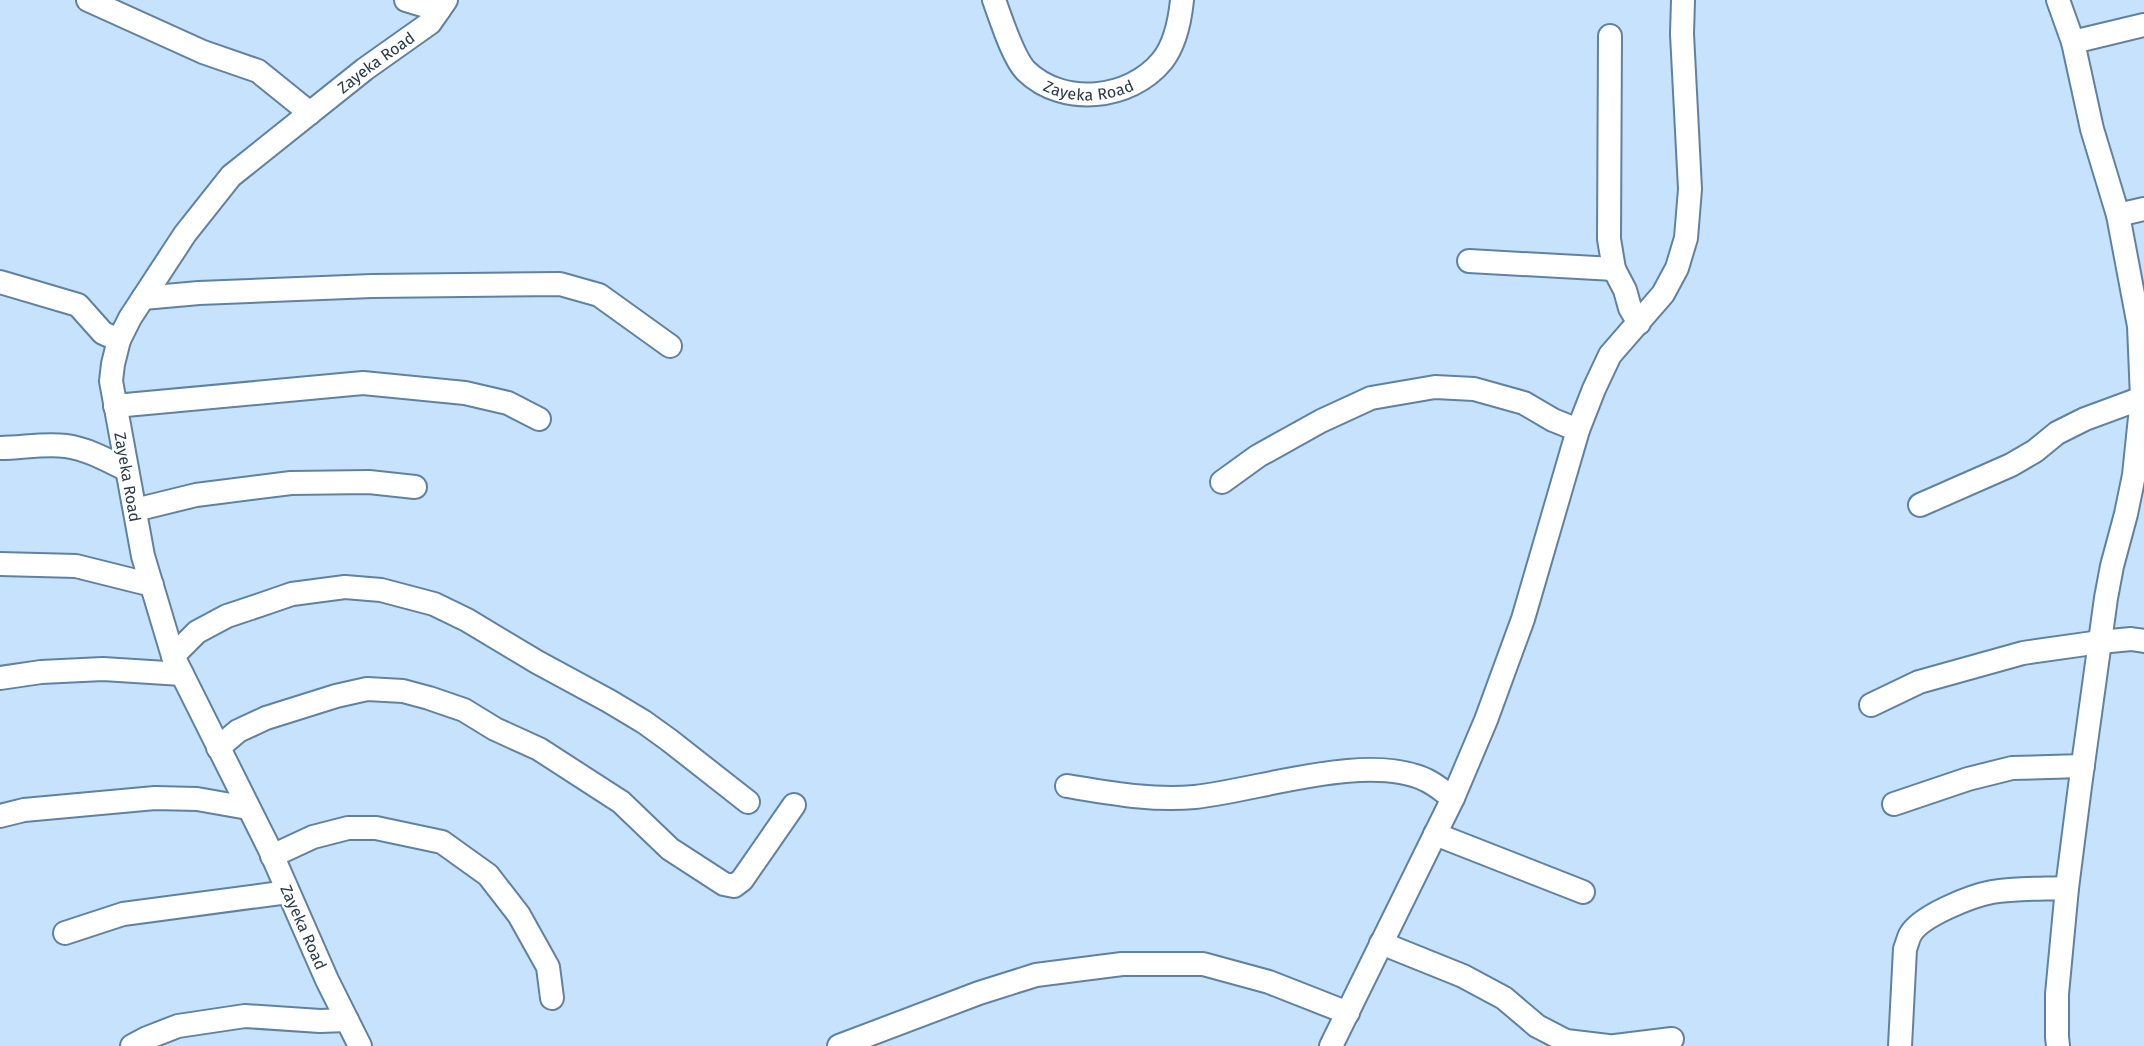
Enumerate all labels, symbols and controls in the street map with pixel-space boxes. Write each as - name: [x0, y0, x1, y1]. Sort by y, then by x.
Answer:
- street label: Zayeka Road: [334, 28, 418, 97]
- street label: Zayeka Road: [1041, 76, 1137, 105]
- street label: Zayeka Road: [110, 431, 145, 523]
- street label: Zayeka Road: [276, 882, 331, 973]

